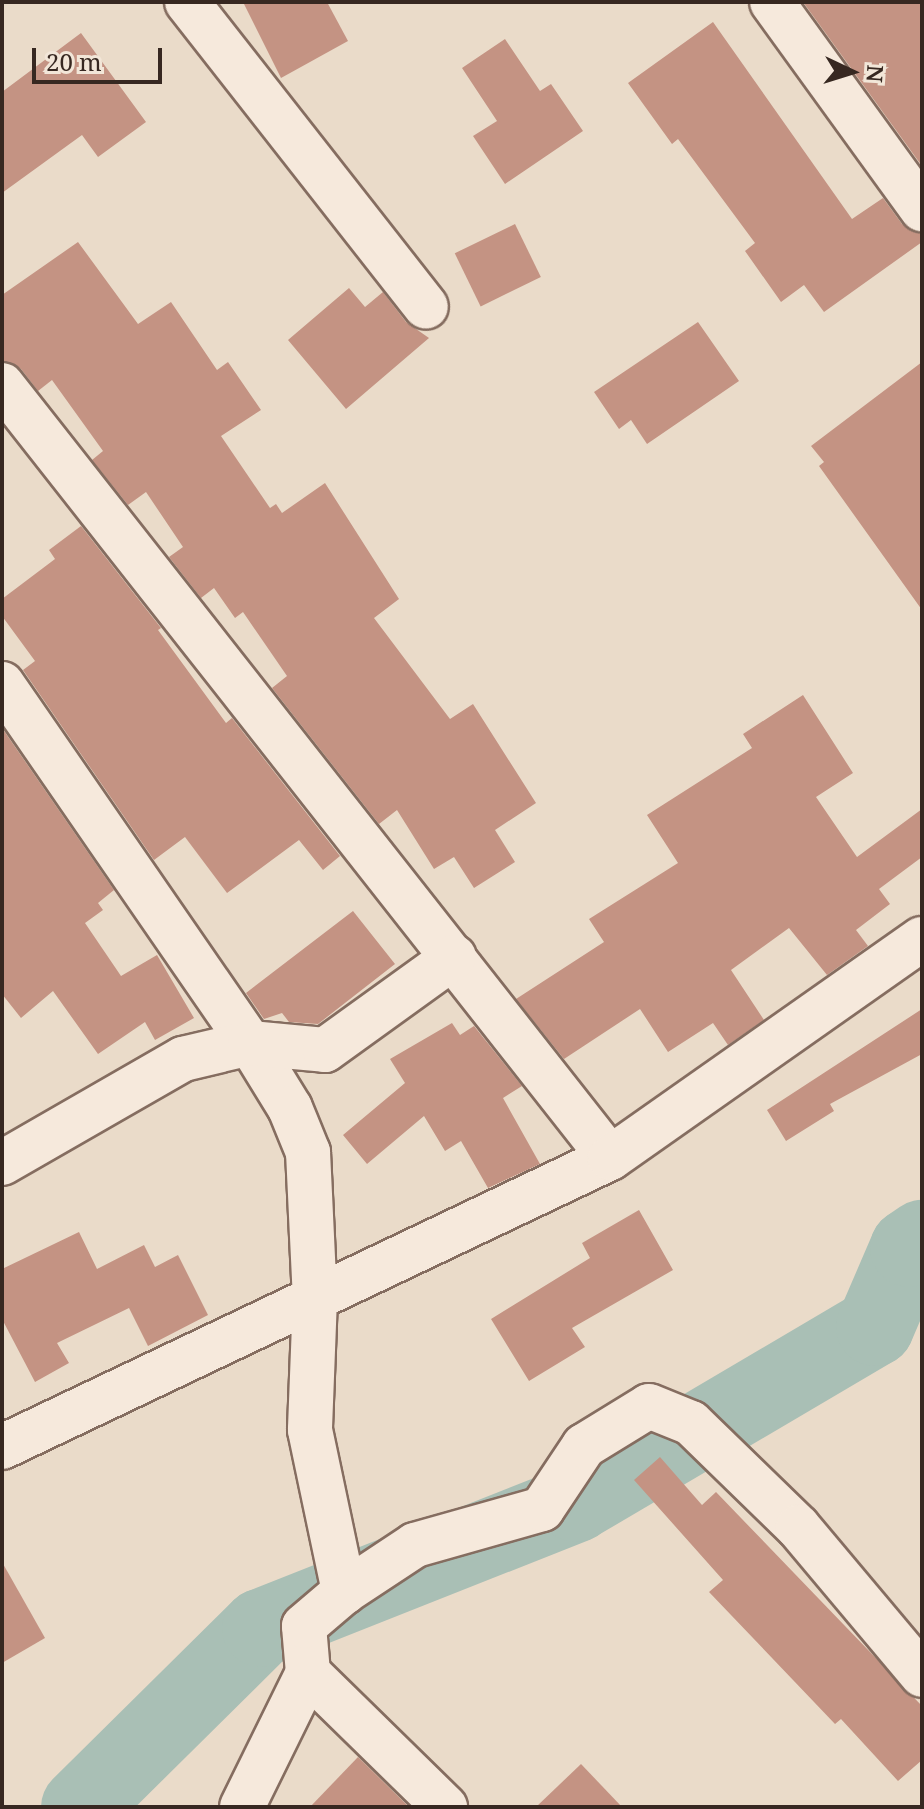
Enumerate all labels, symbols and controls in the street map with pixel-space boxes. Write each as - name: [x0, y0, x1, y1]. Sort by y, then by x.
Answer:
- scale bar: [36, 32, 166, 82]
- north arrow: [812, 32, 892, 112]
- text: 20 m: [46, 45, 102, 78]
- text: N: [860, 64, 892, 83]

